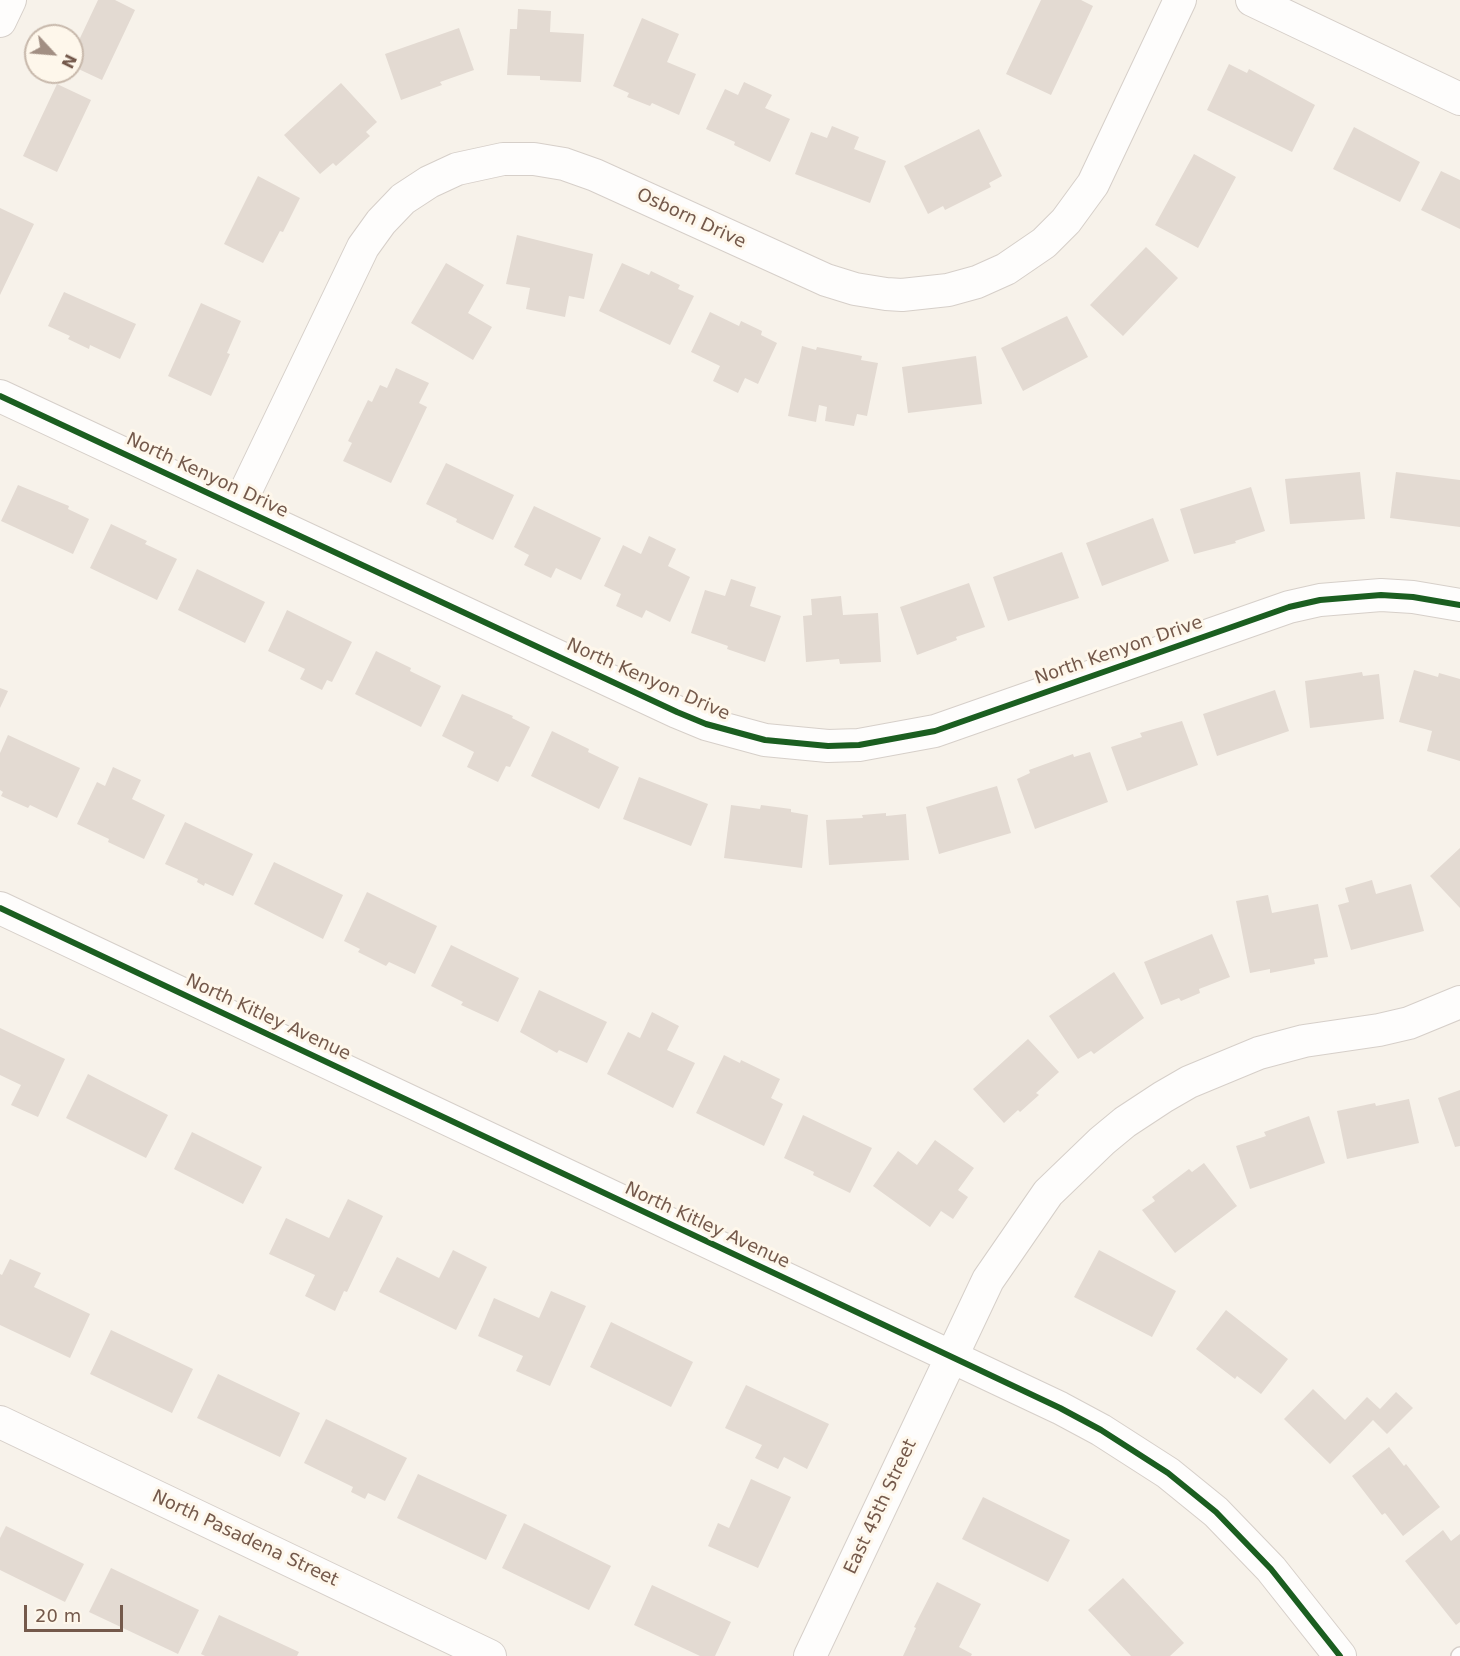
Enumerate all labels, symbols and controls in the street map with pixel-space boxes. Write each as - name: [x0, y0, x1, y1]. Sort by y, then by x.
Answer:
- north arrow: [24, 24, 84, 84]
- text: N: [57, 51, 80, 71]
- street label: Osborn Drive: [633, 184, 749, 254]
- street label: North Kenyon Drive: [123, 429, 291, 523]
- street label: North Kenyon Drive: [1032, 612, 1206, 690]
- street label: North Kenyon Drive: [563, 634, 733, 726]
- street label: North Kitley Avenue: [182, 970, 354, 1066]
- street label: North Kitley Avenue: [621, 1178, 793, 1274]
- street label: East 45th Street: [840, 1436, 922, 1578]
- street label: North Pasadena Street: [148, 1486, 342, 1592]
- scale bar: [27, 1593, 126, 1631]
- text: 20 m: [35, 1605, 81, 1626]

